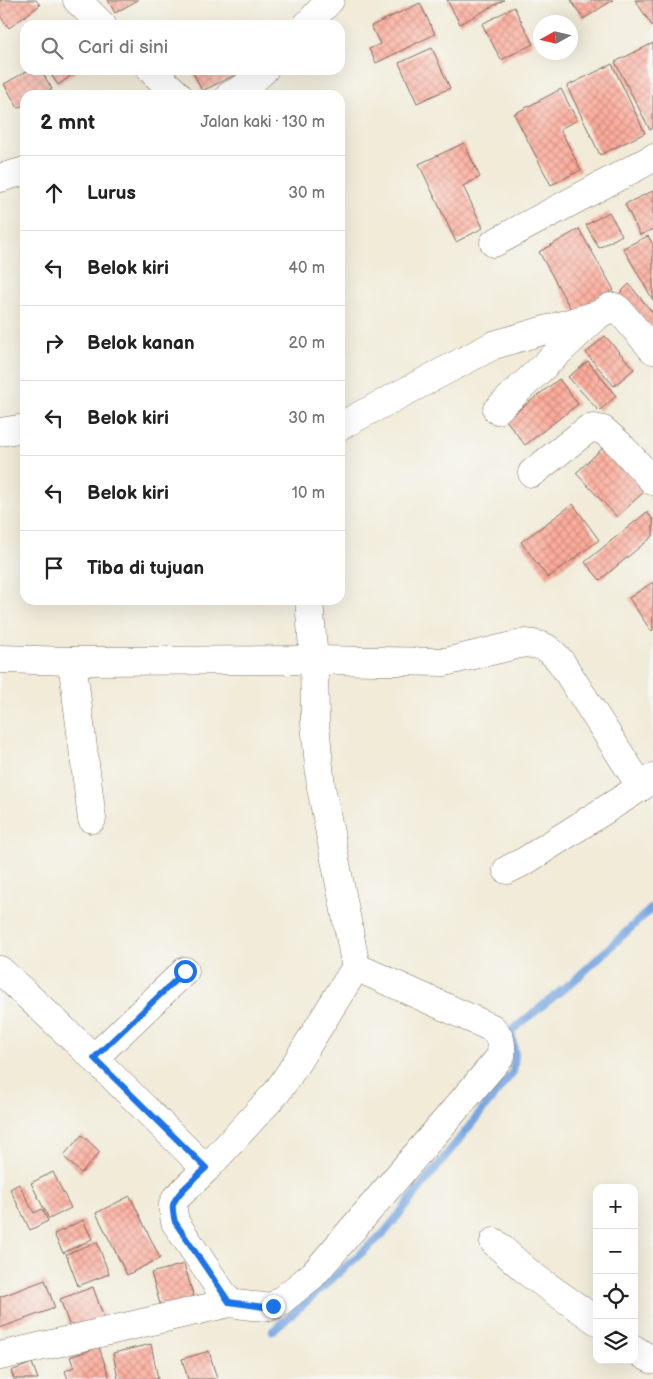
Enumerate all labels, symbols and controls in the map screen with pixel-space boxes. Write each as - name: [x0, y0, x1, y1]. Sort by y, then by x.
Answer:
- north arrow: [533, 15, 578, 60]
- search box: [20, 20, 345, 75]
- icon: search: [38, 34, 66, 62]
- text: Cari di sini: [78, 36, 168, 59]
- text: 2 mnt: [40, 110, 95, 135]
- text: Jalan kaki · 130 m: [200, 113, 325, 132]
- icon: ahead: [40, 179, 68, 207]
- text: Lurus: [87, 182, 136, 205]
- text: 30 m: [288, 184, 325, 203]
- icon: left: [40, 254, 68, 282]
- text: Belok kiri: [87, 257, 169, 280]
- text: 40 m: [288, 259, 325, 278]
- icon: right: [40, 329, 68, 357]
- text: Belok kanan: [87, 332, 195, 355]
- text: 20 m: [289, 334, 325, 353]
- icon: left: [40, 404, 68, 432]
- text: Belok kiri: [87, 407, 169, 430]
- text: 30 m: [288, 409, 325, 428]
- icon: left: [40, 479, 68, 507]
- text: Belok kiri: [87, 482, 169, 505]
- text: 10 m: [292, 484, 325, 503]
- icon: arrive: [40, 554, 68, 582]
- text: Tiba di tujuan: [87, 557, 204, 580]
- route start: [174, 960, 197, 983]
- map controls: [593, 1184, 638, 1364]
- button: +: [593, 1184, 638, 1229]
- button: −: [593, 1229, 638, 1274]
- button: locate: [593, 1274, 638, 1319]
- route end: [262, 1295, 285, 1318]
- button: layers: [593, 1319, 638, 1364]

